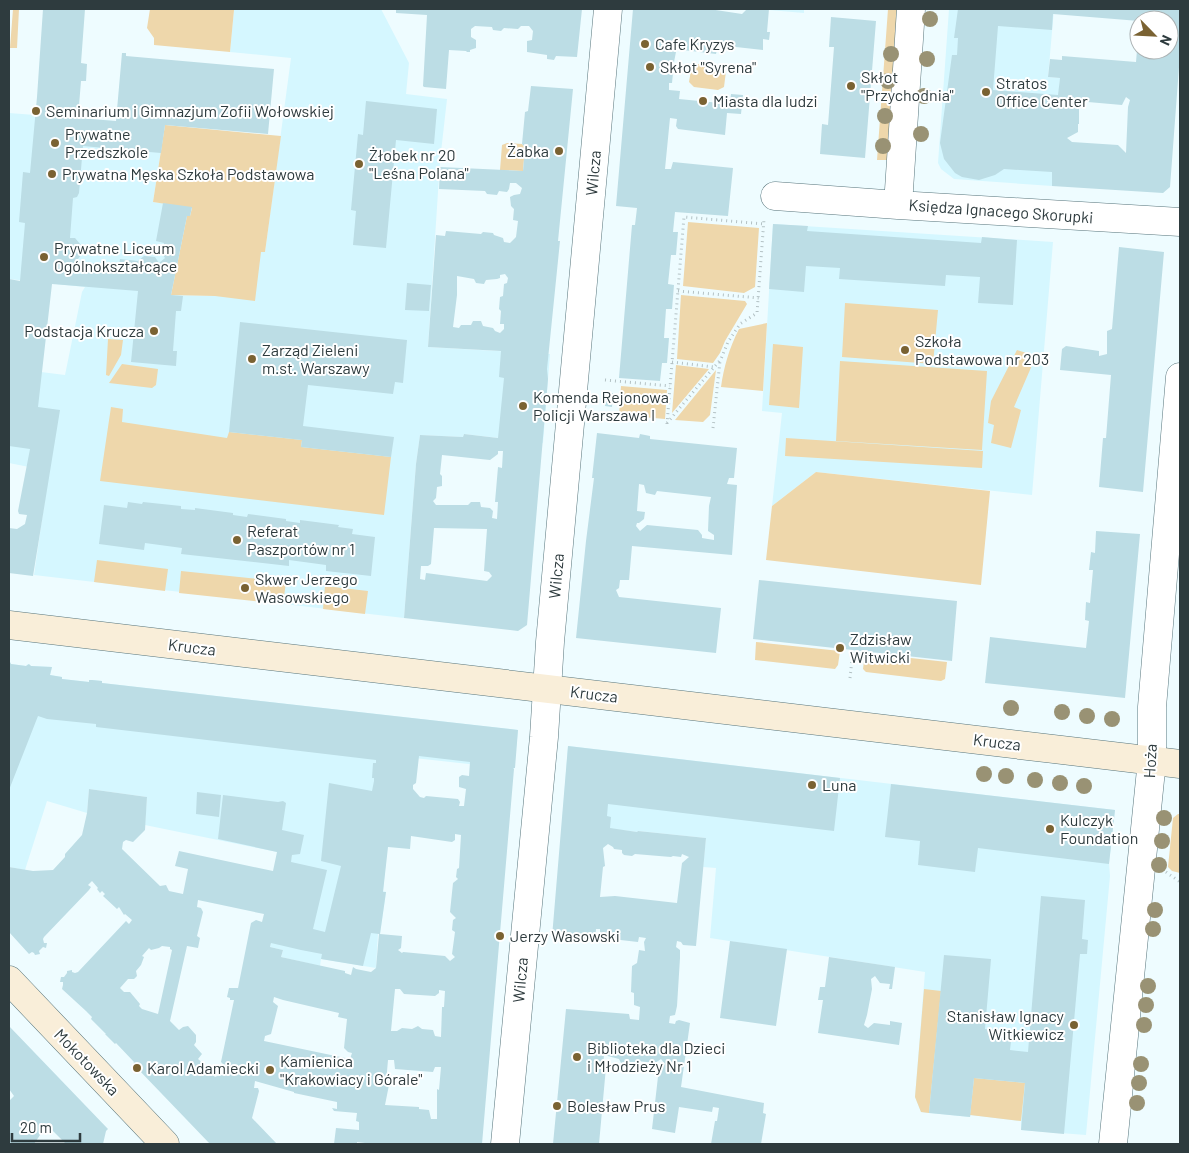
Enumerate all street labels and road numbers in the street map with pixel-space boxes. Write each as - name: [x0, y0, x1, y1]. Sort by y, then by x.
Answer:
- street label: Wilcza: [581, 149, 604, 196]
- street label: Księdza Ignacego Skorupki: [908, 195, 1094, 226]
- street label: Wilcza: [544, 552, 567, 599]
- street label: Krucza: [167, 634, 217, 659]
- street label: Krucza: [569, 681, 619, 706]
- street label: Krucza: [972, 729, 1022, 754]
- street label: Hoża: [1139, 743, 1160, 779]
- street label: Wilcza: [508, 956, 531, 1003]
- street label: Mokotowska: [51, 1024, 124, 1099]

